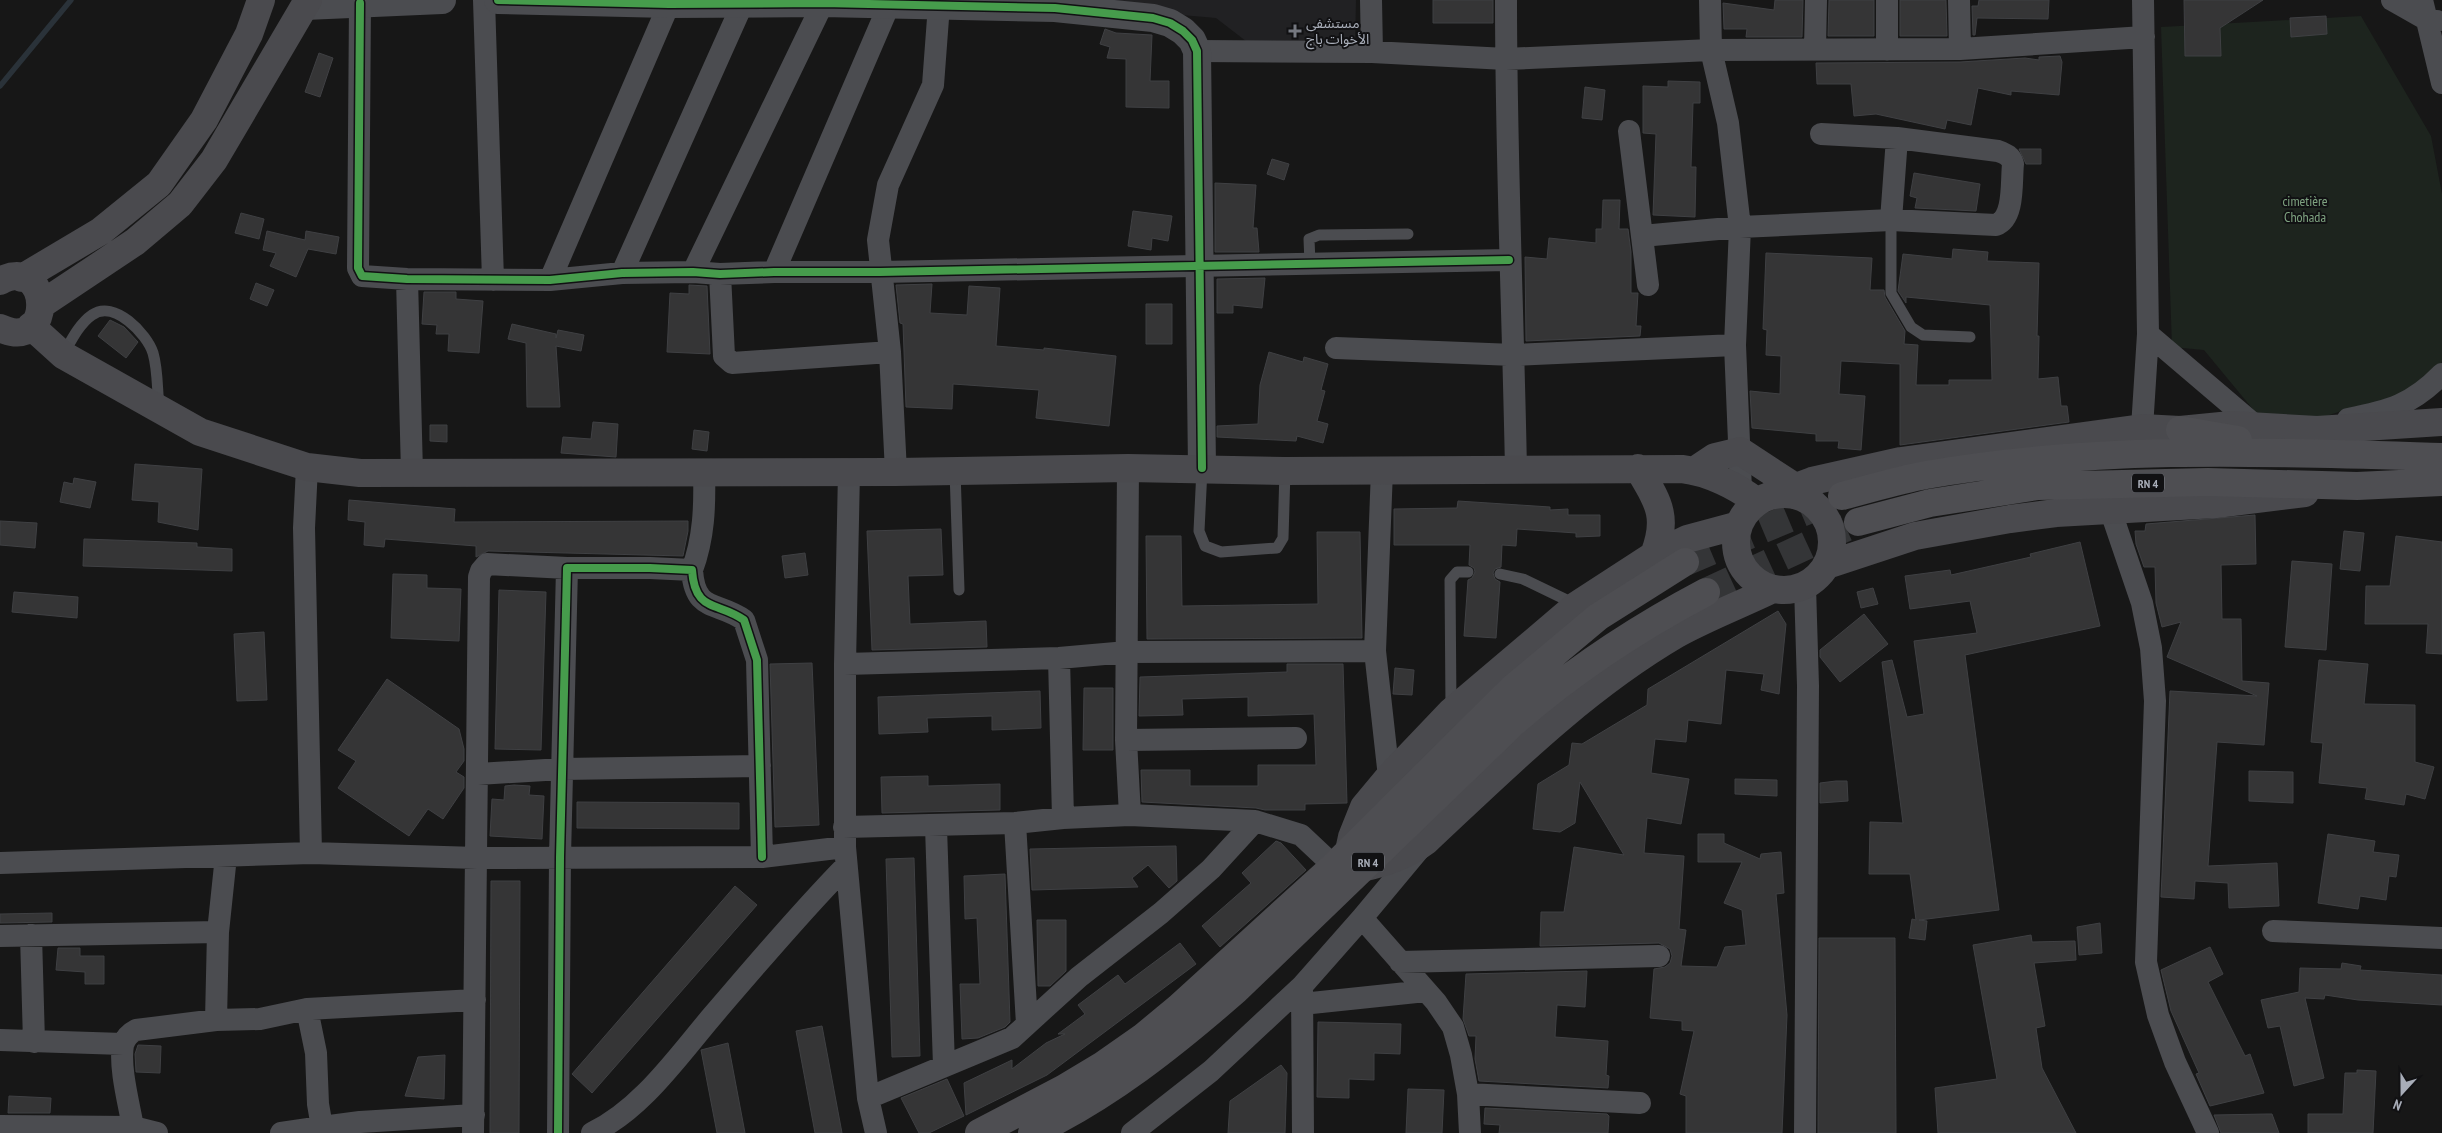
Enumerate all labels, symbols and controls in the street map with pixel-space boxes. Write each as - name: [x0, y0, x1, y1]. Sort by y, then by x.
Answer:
- place label: مستشفى الأخوات باج: [1306, 14, 1369, 50]
- marker: مستشفى الأخوات باج: [1288, 24, 1302, 38]
- park label: cimetière Chohada: [2282, 192, 2328, 226]
- road number: RN 4: [2132, 473, 2164, 492]
- road number: RN 4: [1352, 852, 1384, 872]
- north arrow: [2377, 1068, 2427, 1118]
- text: N: [2391, 1095, 2404, 1115]

